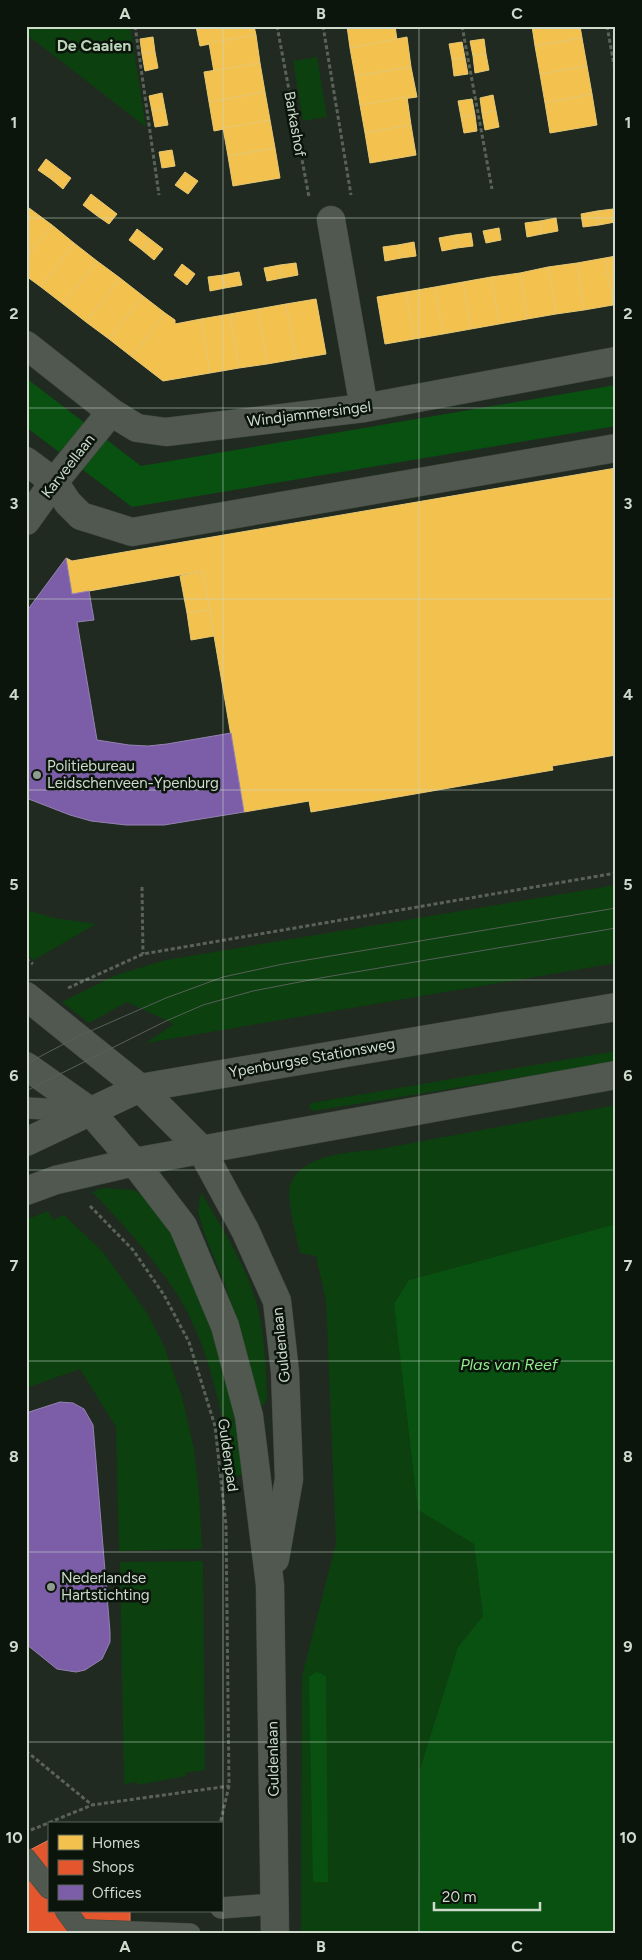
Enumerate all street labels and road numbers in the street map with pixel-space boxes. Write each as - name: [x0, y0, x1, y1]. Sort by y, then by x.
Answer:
- street label: Barkashof: [280, 90, 310, 159]
- street label: Windjammersingel: [246, 397, 372, 431]
- street label: Karveellaan: [38, 431, 98, 501]
- street label: Ypenburgse Stationsweg: [228, 1035, 396, 1081]
- street label: Guldenlaan: [268, 1307, 294, 1383]
- street label: Guldenpad: [214, 1417, 242, 1493]
- street label: Guldenlaan: [263, 1721, 283, 1797]

